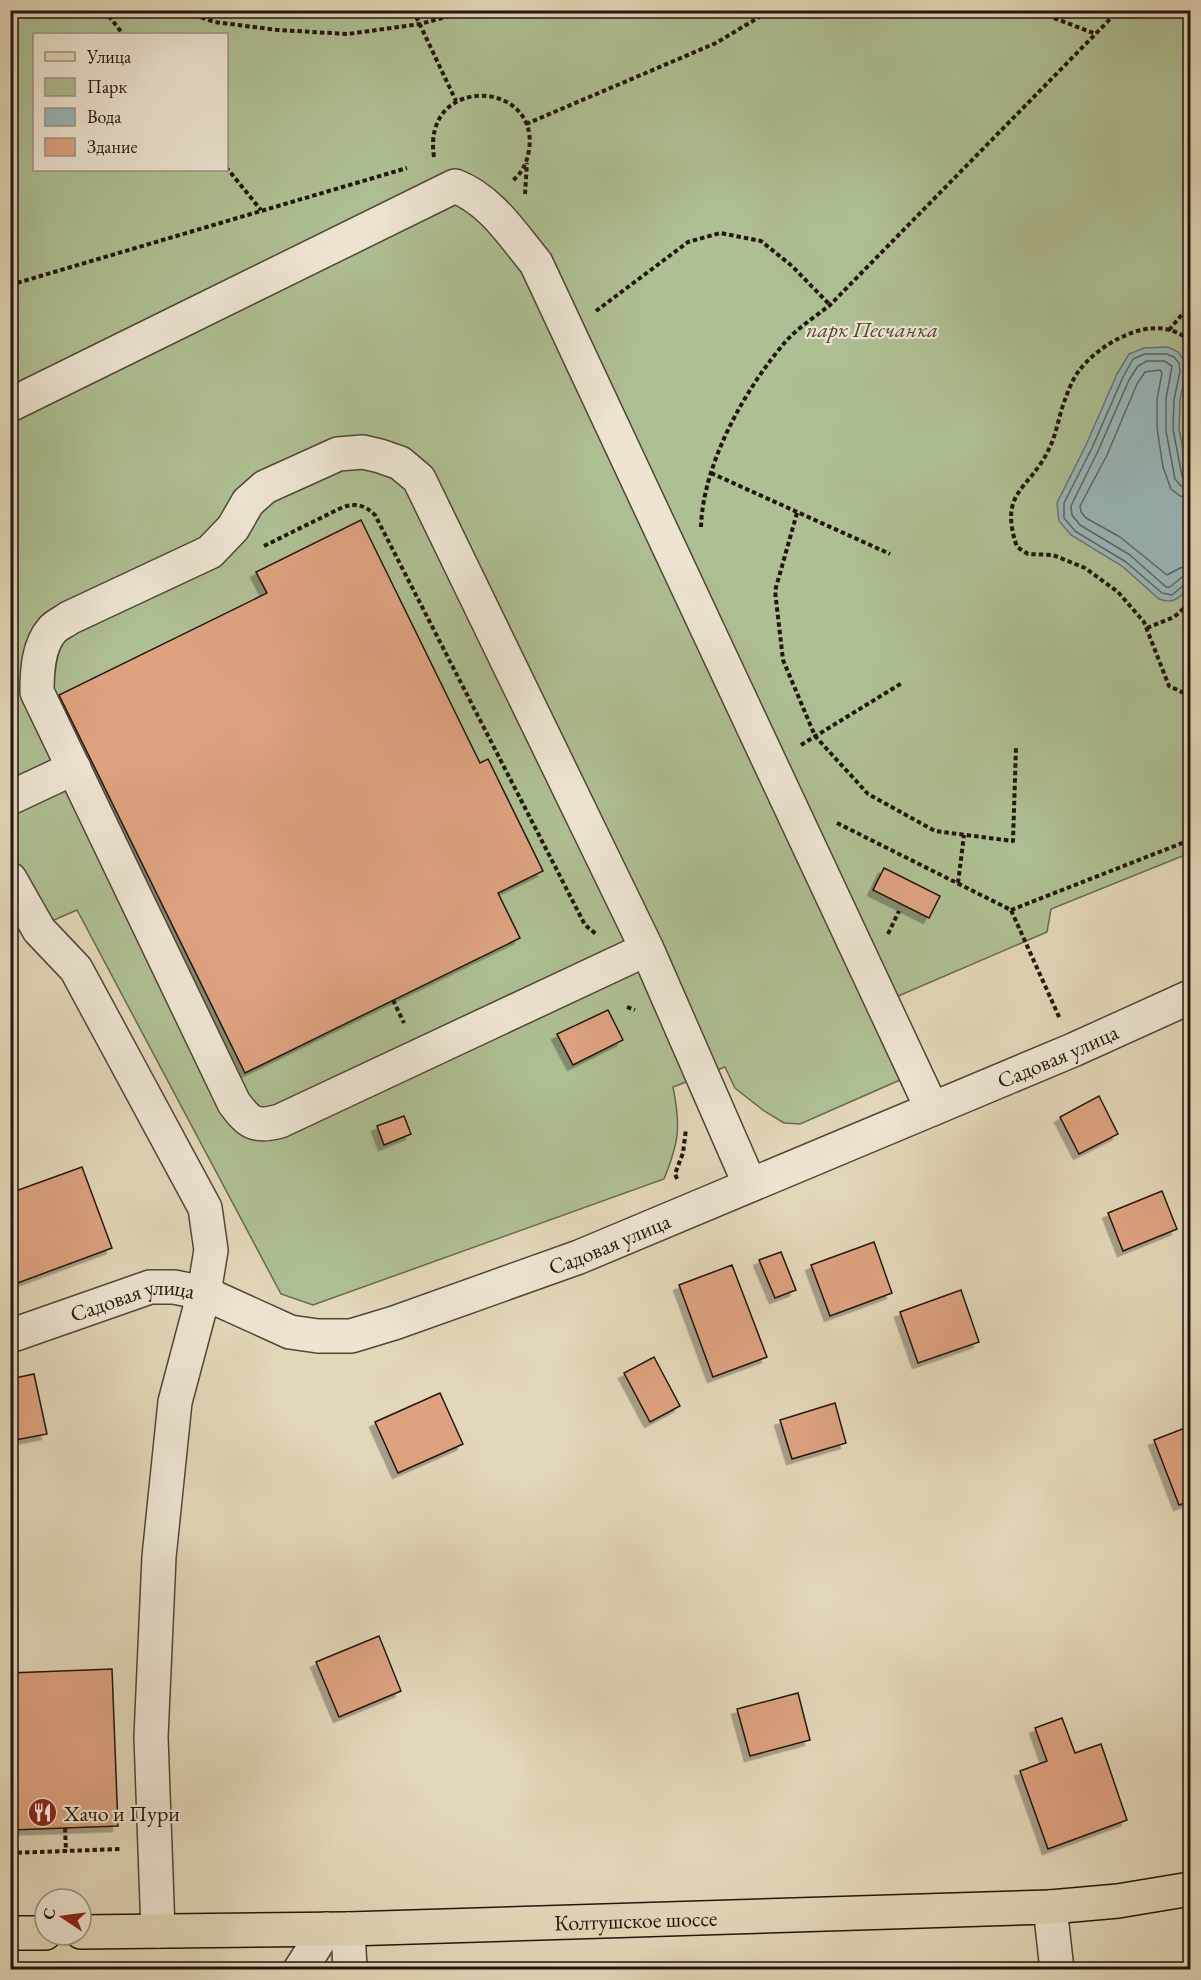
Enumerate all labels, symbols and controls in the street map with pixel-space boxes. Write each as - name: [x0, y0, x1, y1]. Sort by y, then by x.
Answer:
- legend: [33, 33, 228, 171]
- text: Улица: [86, 45, 132, 68]
- text: Парк: [87, 75, 127, 98]
- text: Вода: [87, 105, 122, 128]
- text: Здание: [87, 135, 137, 158]
- park label: парк Песчанка: [806, 315, 938, 344]
- street label: Садовая улица: [993, 1017, 1123, 1095]
- street label: Садовая улица: [545, 1206, 675, 1282]
- street label: Садовая улица: [66, 1273, 198, 1329]
- restaurant icon: Хачо и Пури: [27, 1797, 59, 1829]
- place label: Хачо и Пури: [63, 1799, 180, 1828]
- north arrow: [33, 1887, 93, 1947]
- street label: Колтушское шоссе: [554, 1903, 718, 1938]
- text: С: [37, 1906, 60, 1922]

